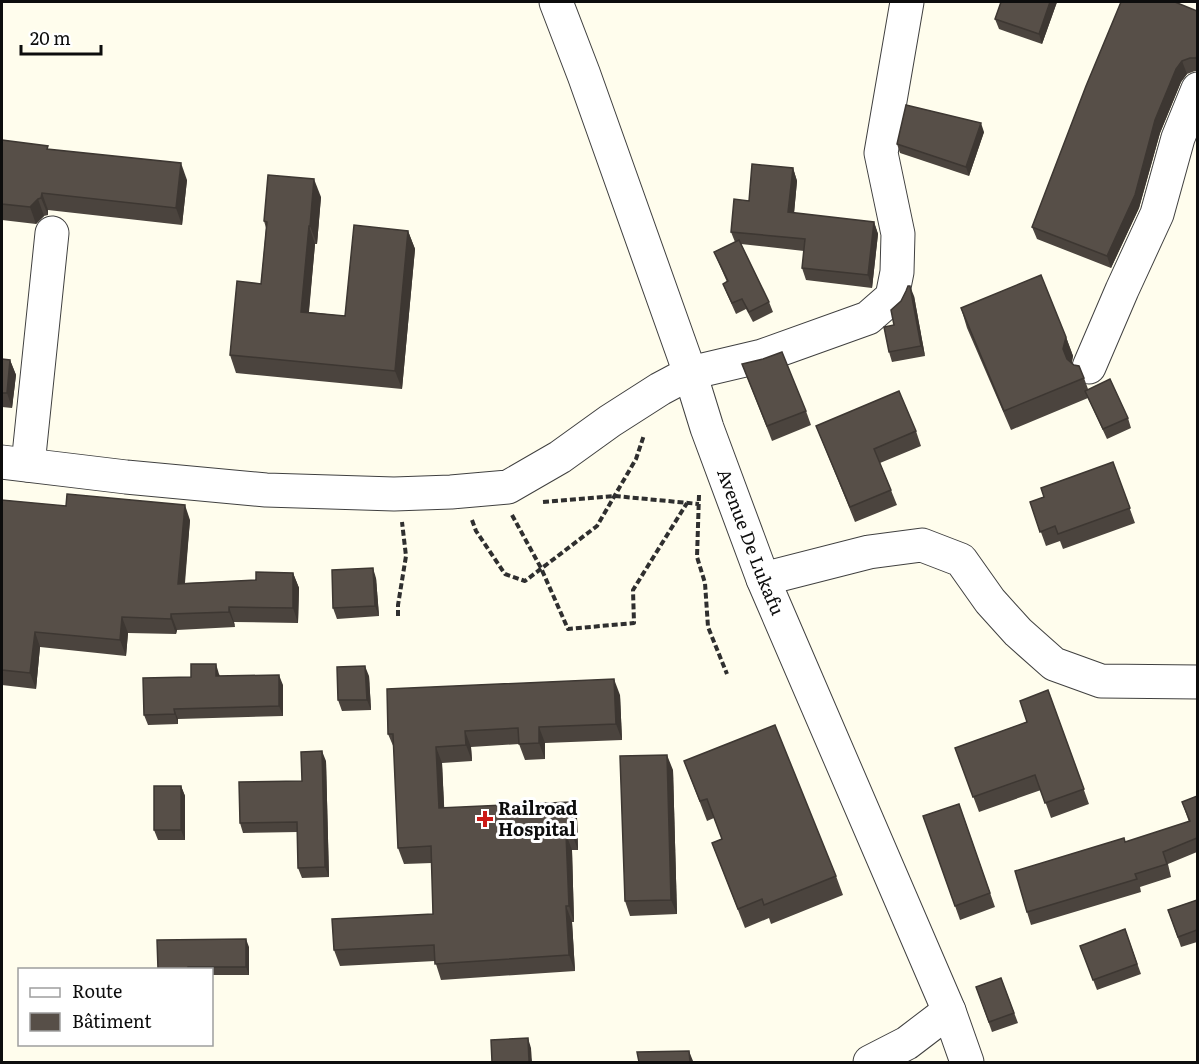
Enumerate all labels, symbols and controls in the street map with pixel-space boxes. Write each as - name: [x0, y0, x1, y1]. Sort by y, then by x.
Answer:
- scale bar: [21, 18, 100, 56]
- text: 20 m: [30, 24, 71, 51]
- street label: Avenue De Lukafu: [711, 464, 792, 619]
- place label: Railroad Hospital: [498, 794, 578, 842]
- marker: Railroad Hospital: [476, 810, 494, 828]
- legend: [18, 968, 213, 1046]
- text: Route: [72, 977, 122, 1004]
- text: Bâtiment: [72, 1007, 152, 1034]

